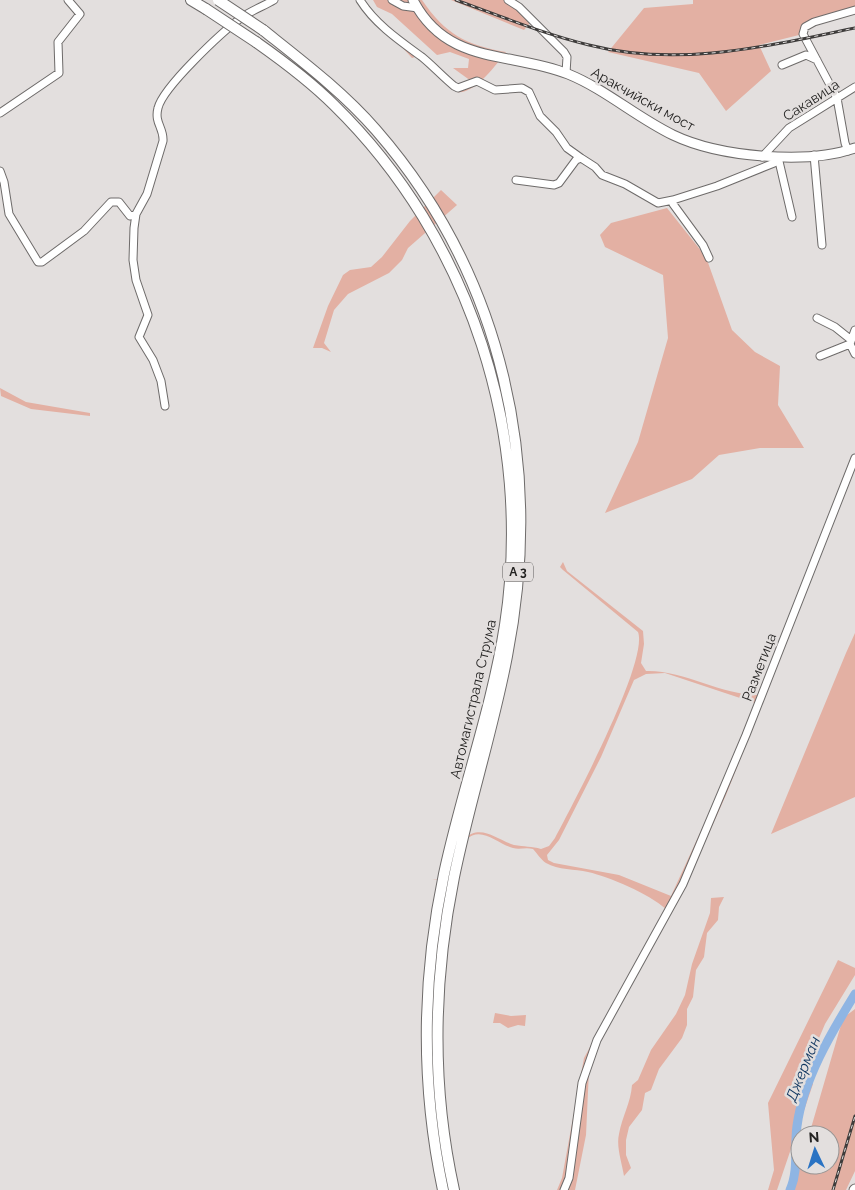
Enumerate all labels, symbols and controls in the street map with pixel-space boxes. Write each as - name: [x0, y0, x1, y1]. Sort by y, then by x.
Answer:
- street label: Аракчийски мост: [588, 64, 698, 134]
- street label: Сакавица: [780, 76, 842, 124]
- road number: A 3: [503, 562, 533, 582]
- street label: Автомагистрала Струма: [447, 618, 499, 780]
- street label: Разметица: [739, 631, 779, 703]
- water label: Джерман: [782, 1034, 824, 1105]
- north arrow: [790, 1125, 840, 1175]
- text: N: [808, 1129, 820, 1145]

